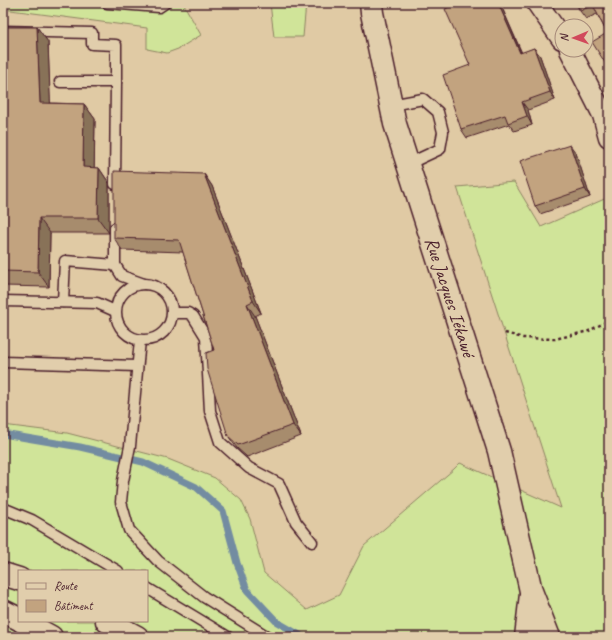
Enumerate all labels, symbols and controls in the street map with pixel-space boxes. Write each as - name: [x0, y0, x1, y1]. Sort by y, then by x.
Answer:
- north arrow: [554, 18, 594, 58]
- text: N: [557, 33, 571, 42]
- street label: Rue Jacques Iékawé: [419, 234, 481, 362]
- legend: [18, 570, 148, 622]
- text: Route: [54, 578, 78, 594]
- text: Bâtiment: [54, 598, 93, 614]

